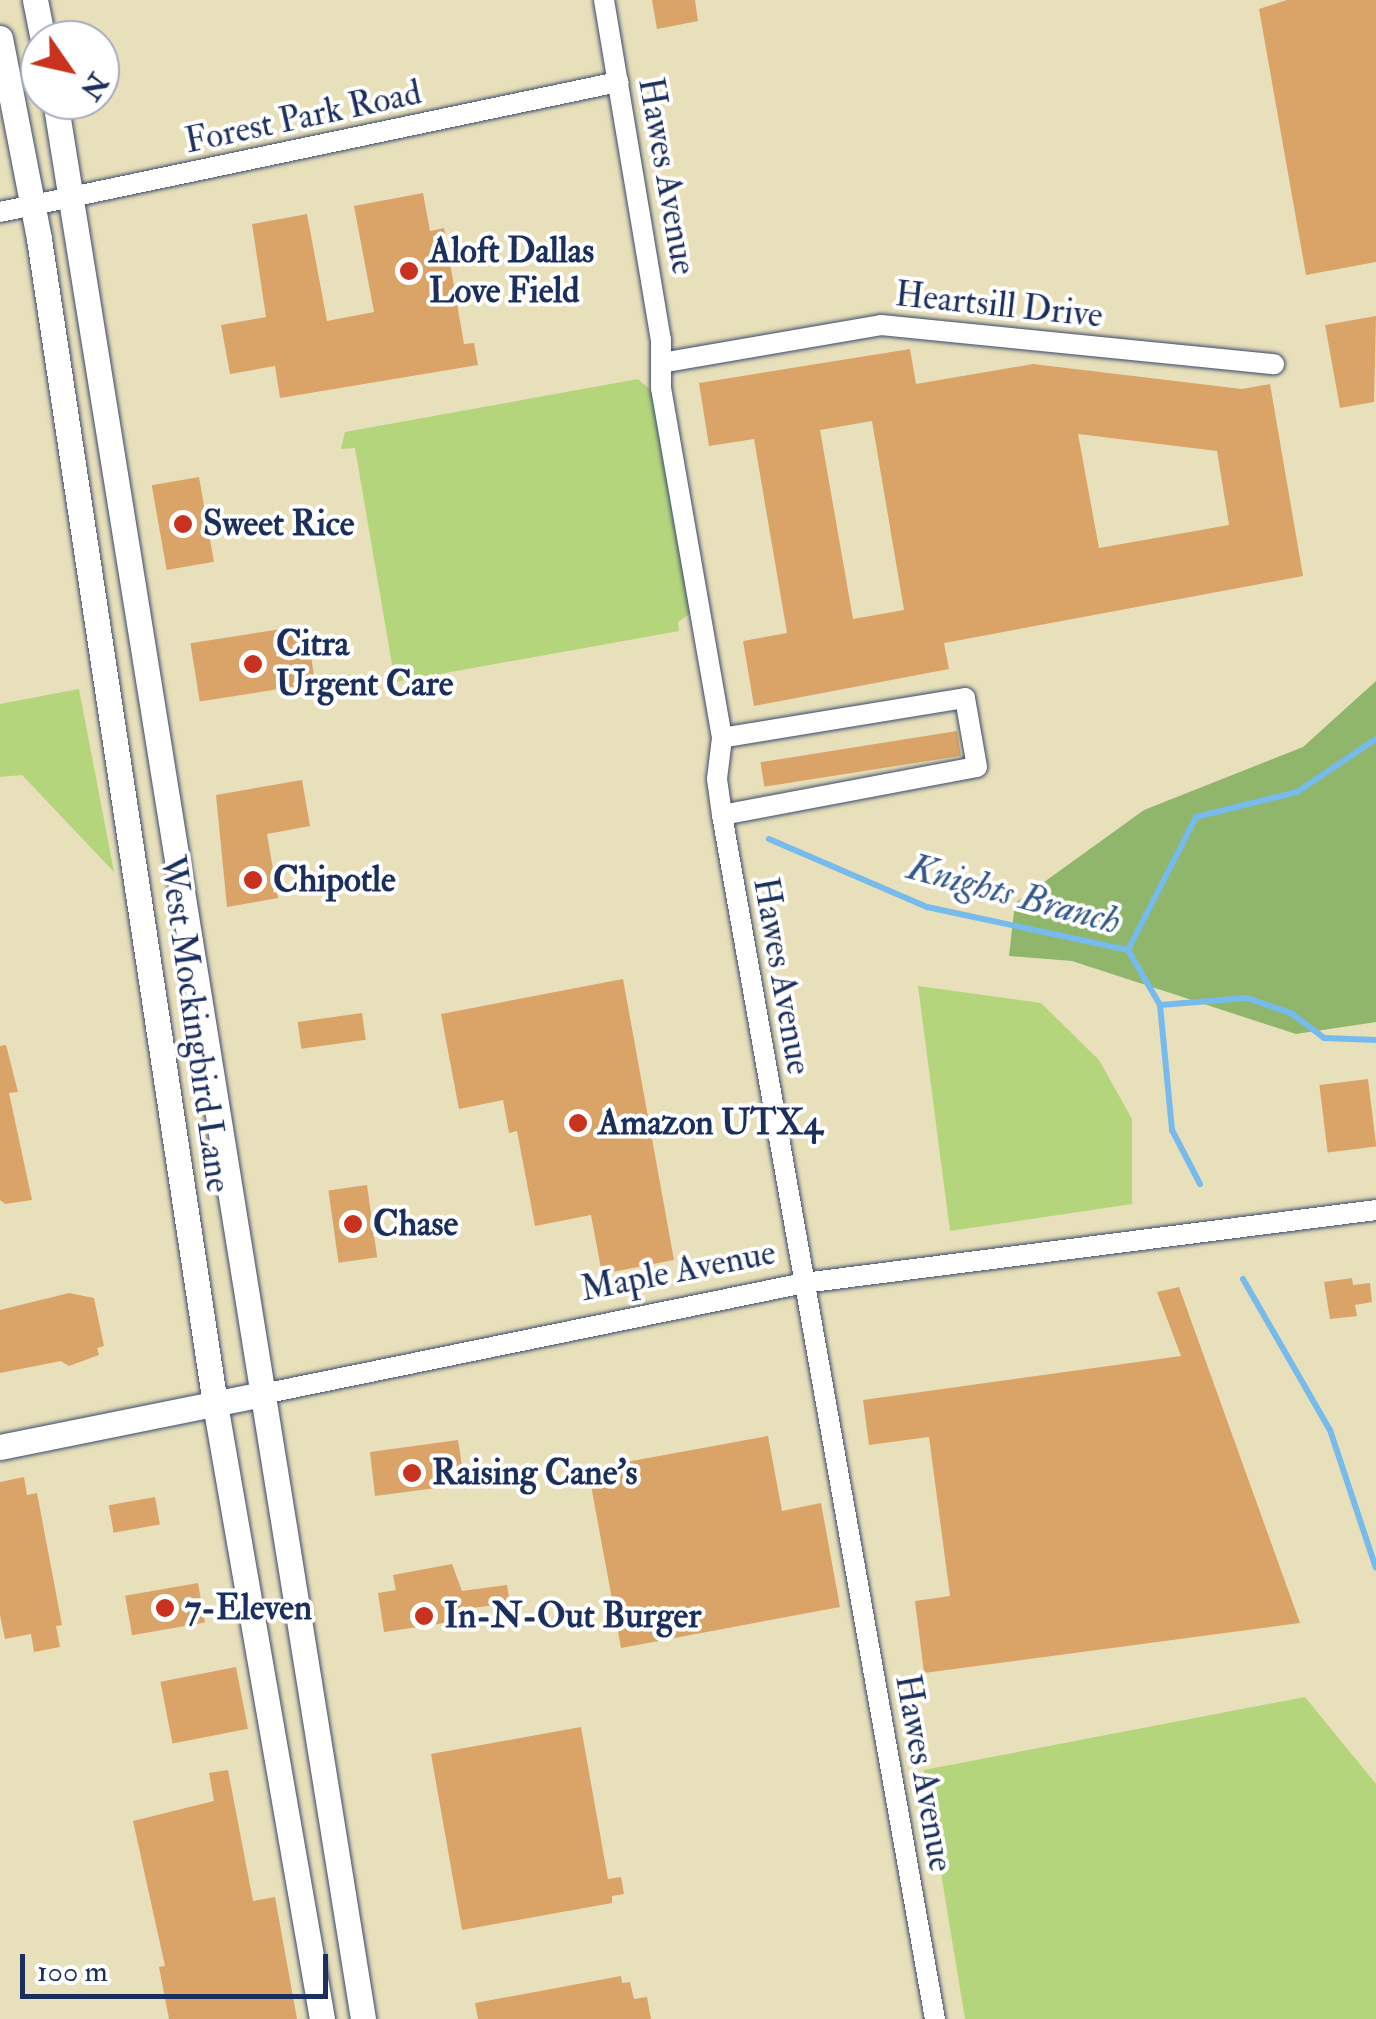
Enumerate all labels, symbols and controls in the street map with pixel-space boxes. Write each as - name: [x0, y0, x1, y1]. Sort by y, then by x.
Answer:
- north arrow: [20, 20, 120, 120]
- text: N: [72, 66, 115, 106]
- street label: Forest Park Road: [181, 71, 425, 163]
- street label: Hawes Avenue: [629, 74, 705, 278]
- place label: Aloft Dallas Love Field: [429, 230, 594, 312]
- marker: Aloft Dallas Love Field: [398, 260, 420, 282]
- street label: Heartsill Drive: [893, 273, 1105, 337]
- place label: Sweet Rice: [203, 503, 354, 545]
- marker: Sweet Rice: [172, 513, 194, 535]
- place label: Citra Urgent Care: [276, 623, 453, 705]
- marker: Citra Urgent Care: [240, 651, 266, 677]
- water label: Knights Branch: [903, 845, 1125, 945]
- street label: West Mockingbird Lane: [151, 853, 239, 1195]
- place label: Chipotle: [273, 859, 396, 901]
- marker: Chipotle: [242, 869, 264, 891]
- street label: Hawes Avenue: [744, 874, 820, 1078]
- place label: Amazon UTX4: [598, 1102, 822, 1144]
- marker: Amazon UTX4: [567, 1112, 589, 1134]
- place label: Chase: [373, 1203, 458, 1245]
- marker: Chase: [342, 1213, 364, 1235]
- street label: Maple Avenue: [577, 1232, 779, 1310]
- place label: Raising Cane's: [432, 1452, 638, 1494]
- marker: Raising Cane's: [401, 1462, 423, 1484]
- place label: 7-Eleven: [185, 1587, 312, 1629]
- place label: In-N-Out Burger: [444, 1595, 701, 1637]
- marker: 7-Eleven: [154, 1597, 176, 1619]
- marker: In-N-Out Burger: [413, 1605, 435, 1627]
- street label: Hawes Avenue: [886, 1671, 962, 1875]
- scale bar: [25, 1934, 332, 1996]
- text: 100 m: [37, 1953, 108, 1990]

